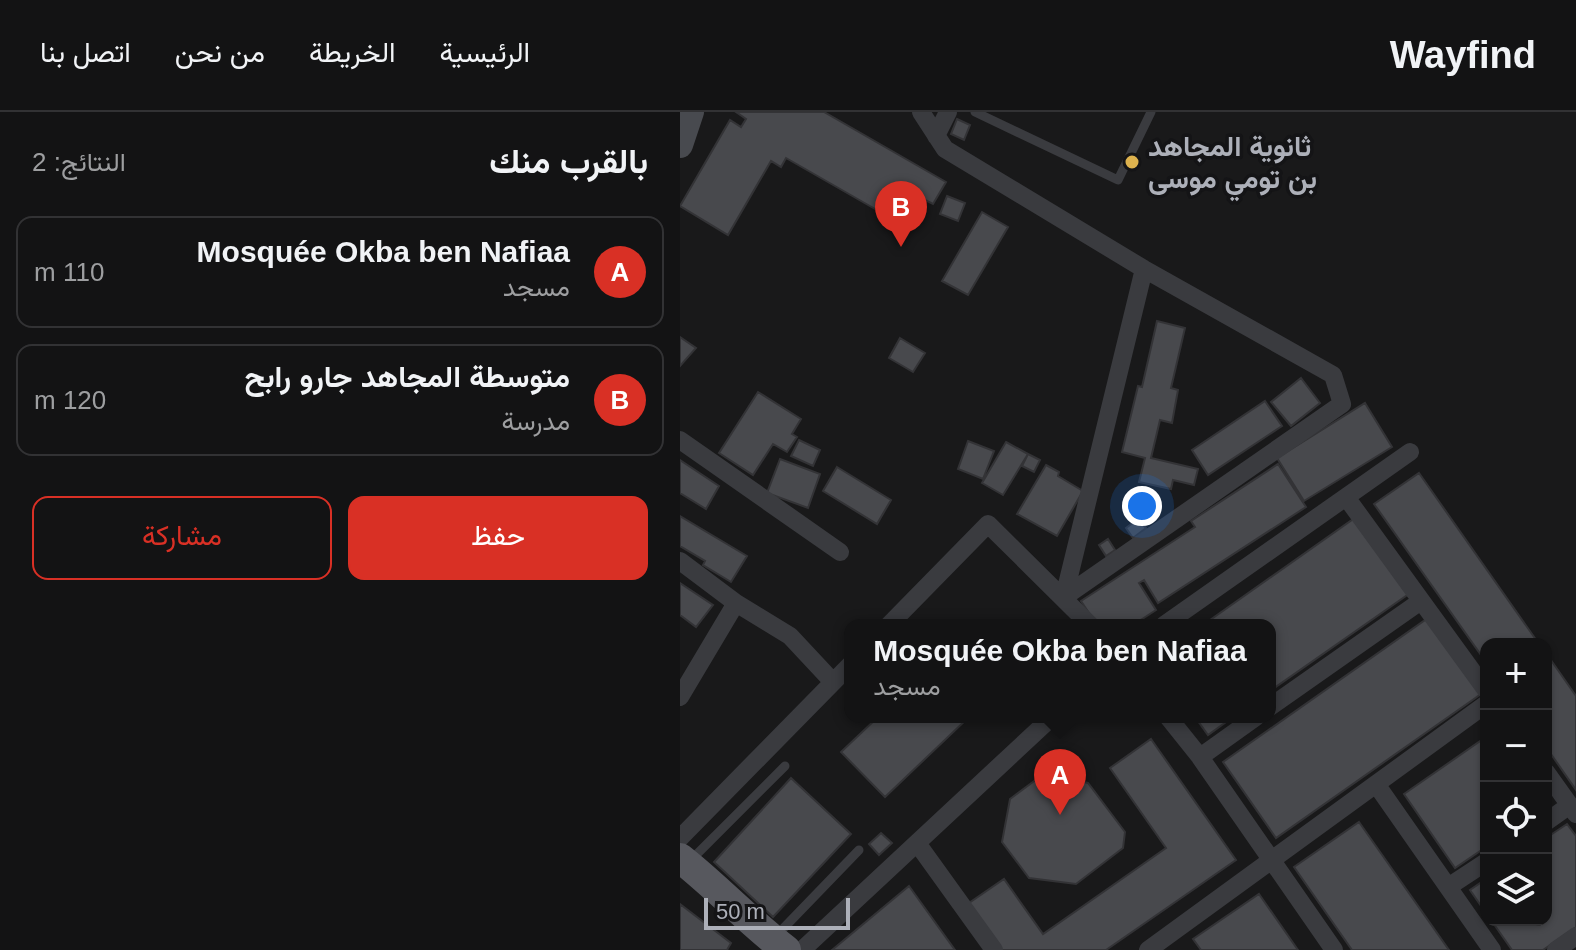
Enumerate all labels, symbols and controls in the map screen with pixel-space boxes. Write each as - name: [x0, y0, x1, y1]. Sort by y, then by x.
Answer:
- text: Wayfind: [1390, 34, 1536, 76]
- text: اتصل بنا: [40, 37, 131, 68]
- text: من نحن: [175, 37, 265, 68]
- text: الخريطة: [309, 37, 396, 68]
- text: الرئيسية: [440, 37, 530, 68]
- place label: ثانوية المجاهد بن تومي موسى: [1148, 131, 1317, 202]
- text: بالقرب منك: [489, 142, 648, 180]
- text: النتائج: 2: [32, 147, 126, 177]
- marker: ثانوية المجاهد بن تومي موسى: [1123, 153, 1141, 171]
- pin: B: [875, 181, 927, 247]
- text: Mosquée Okba ben Nafiaa: [197, 235, 570, 268]
- text: 110 m: [34, 257, 104, 287]
- text: A: [611, 257, 629, 287]
- text: مسجد: [503, 272, 570, 302]
- text: متوسطة المجاهد جارو رابح: [244, 360, 570, 393]
- text: 120 m: [34, 385, 106, 415]
- text: B: [611, 385, 629, 415]
- text: مدرسة: [501, 406, 570, 436]
- your location: [1122, 486, 1162, 526]
- button: مشاركة: [32, 496, 332, 580]
- button: حفظ: [348, 496, 648, 580]
- popup: [844, 619, 1276, 723]
- text: Mosquée Okba ben Nafiaa: [873, 634, 1247, 667]
- map controls: [1480, 638, 1552, 926]
- button: +: [1480, 638, 1552, 710]
- text: مسجد: [873, 671, 941, 701]
- button: −: [1480, 710, 1552, 782]
- pin: A: [1034, 749, 1086, 815]
- button: locate: [1480, 782, 1552, 854]
- button: layers: [1480, 854, 1552, 926]
- scale bar: [704, 894, 850, 930]
- text: 50 m: [716, 899, 765, 924]

